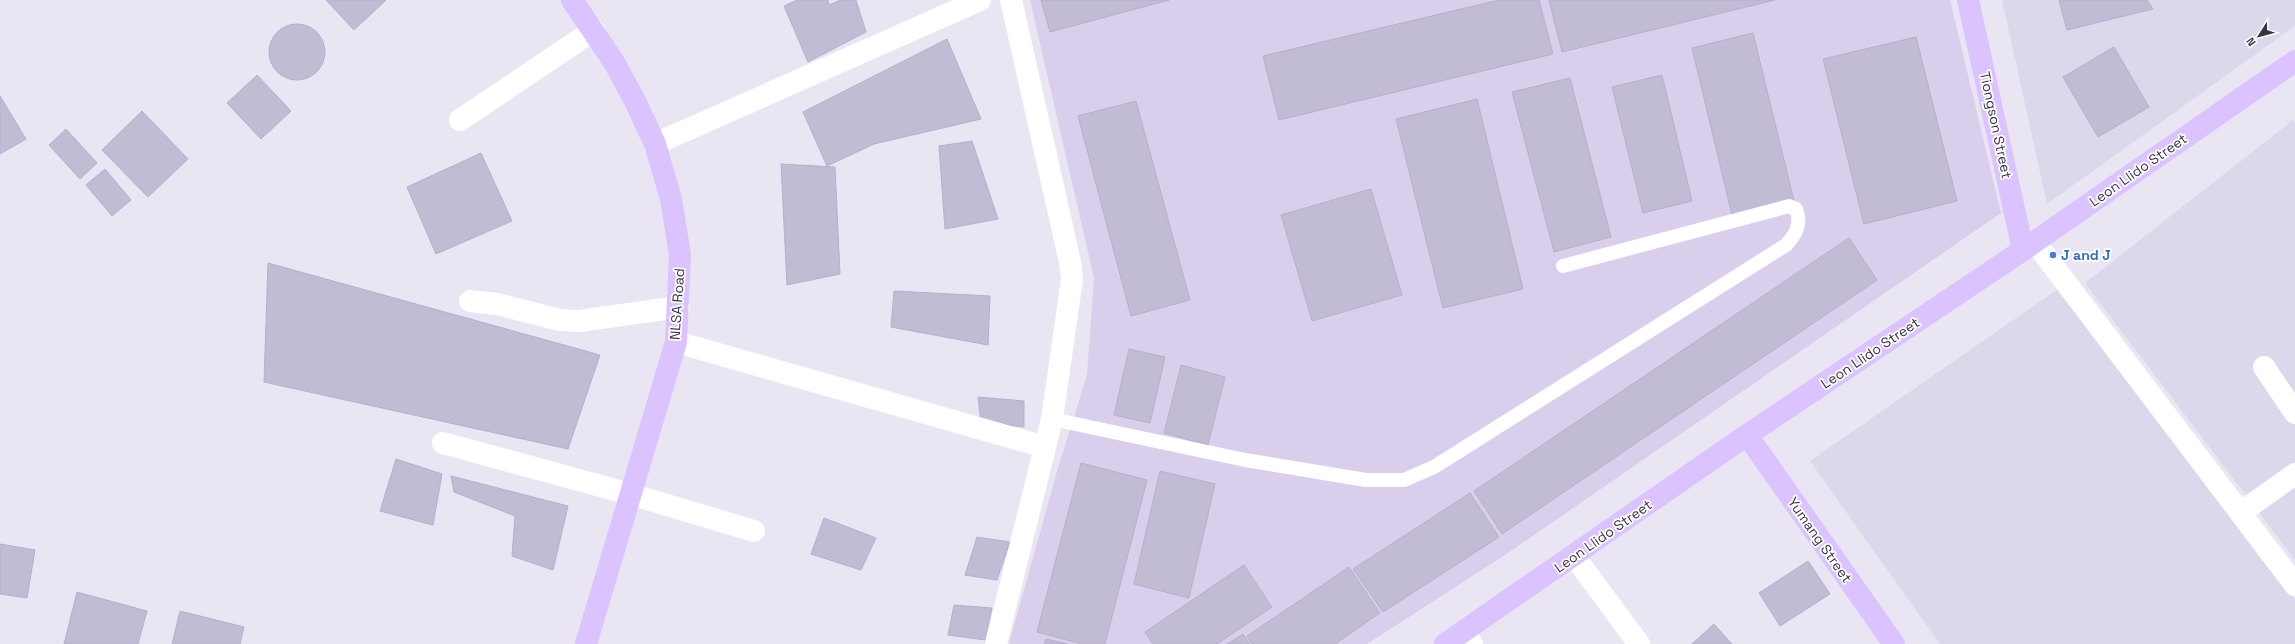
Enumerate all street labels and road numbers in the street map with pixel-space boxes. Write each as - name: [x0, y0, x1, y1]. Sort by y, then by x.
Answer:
- street label: Tiongson Street: [1976, 70, 2016, 180]
- street label: Leon Llido Street: [2086, 130, 2190, 210]
- street label: NLSA Road: [666, 267, 688, 341]
- street label: Leon Llido Street: [1817, 313, 1923, 393]
- street label: Yumang Street: [1784, 494, 1856, 586]
- street label: Leon Llido Street: [1551, 496, 1655, 576]

